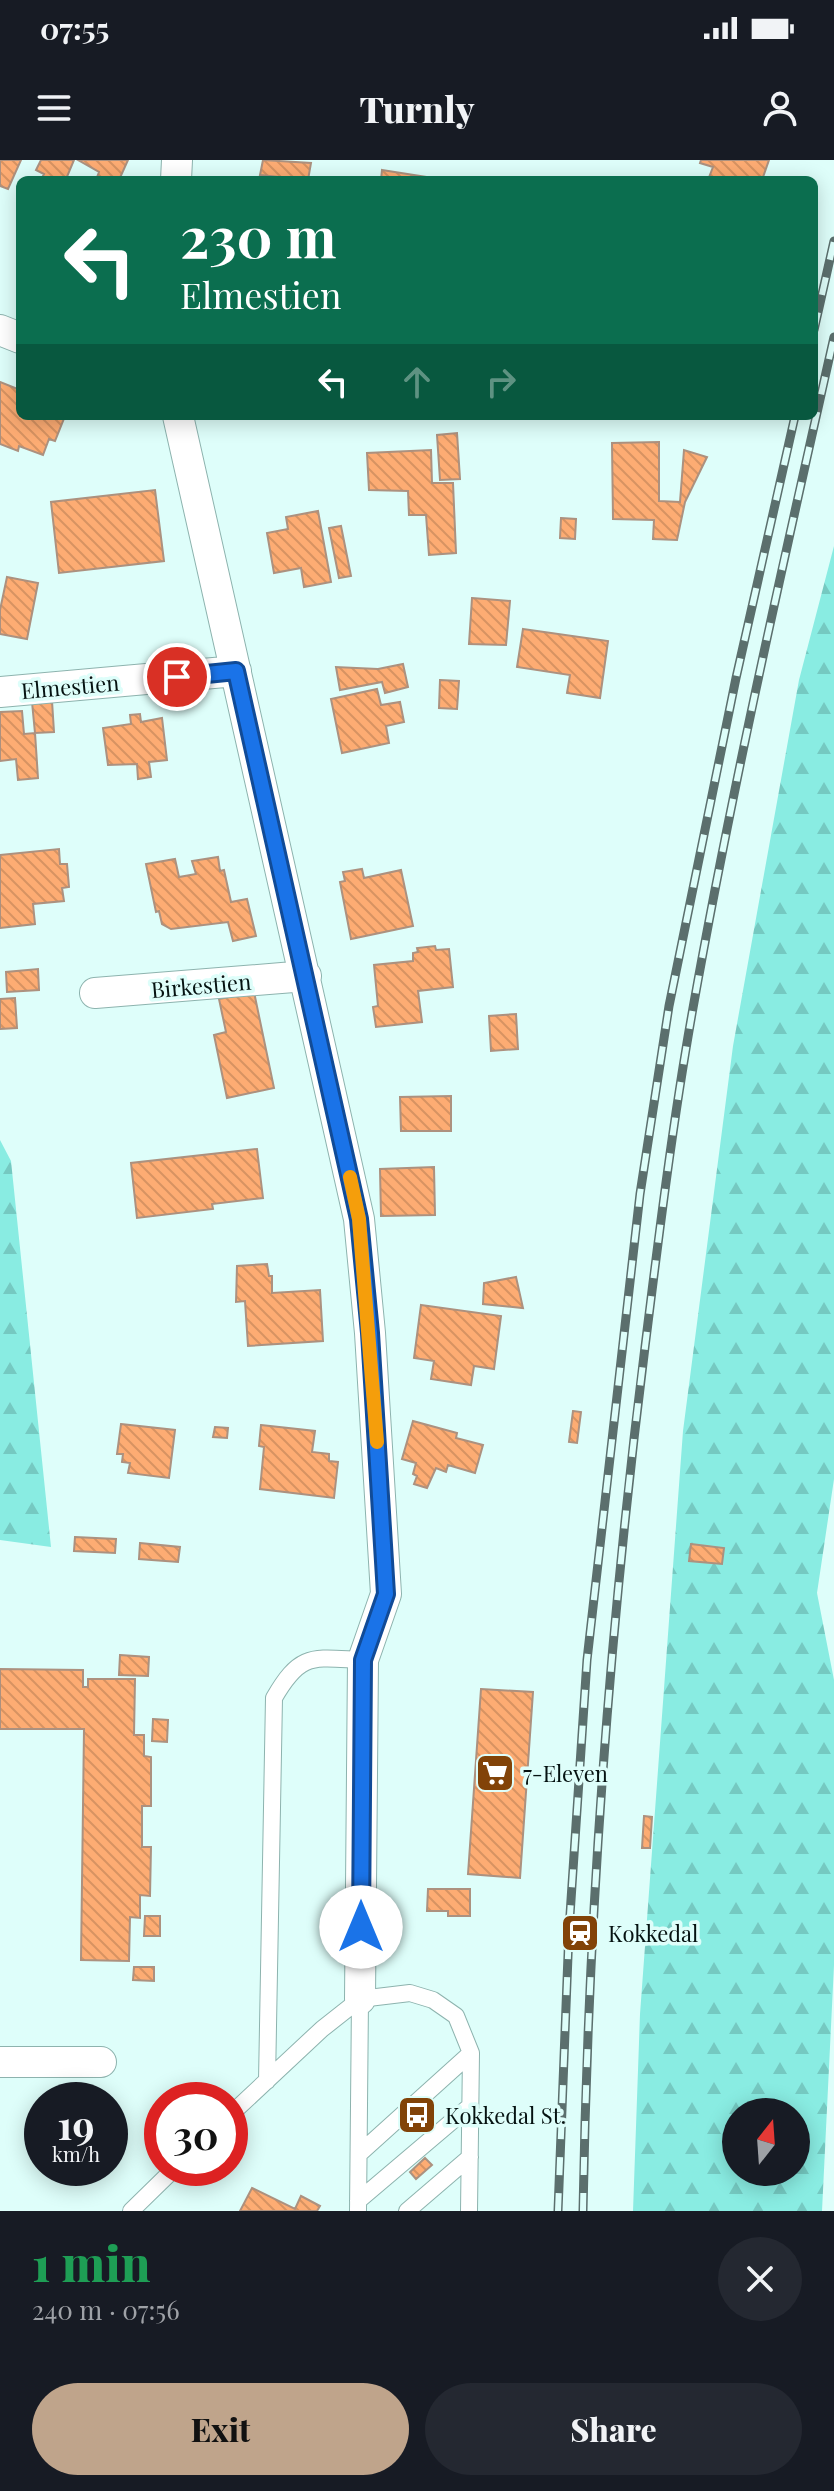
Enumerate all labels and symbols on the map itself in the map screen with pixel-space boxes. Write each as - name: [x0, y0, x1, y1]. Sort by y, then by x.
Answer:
- pin: [143, 643, 211, 711]
- street label: Elmestien: [20, 667, 120, 705]
- street label: Birkestien: [150, 966, 252, 1004]
- supermarket icon: 7-Eleven: [474, 1752, 516, 1794]
- place label: 7-Eleven: [523, 1758, 608, 1788]
- position arrow: [319, 1885, 403, 1969]
- station icon: Kokkedal: [559, 1912, 601, 1954]
- place label: Kokkedal: [608, 1918, 698, 1948]
- speed limit sign: 30: [144, 2082, 248, 2186]
- bus stop icon: Kokkedal St.: [396, 2094, 438, 2136]
- north arrow: [722, 2098, 810, 2186]
- place label: Kokkedal St.: [445, 2100, 566, 2130]

